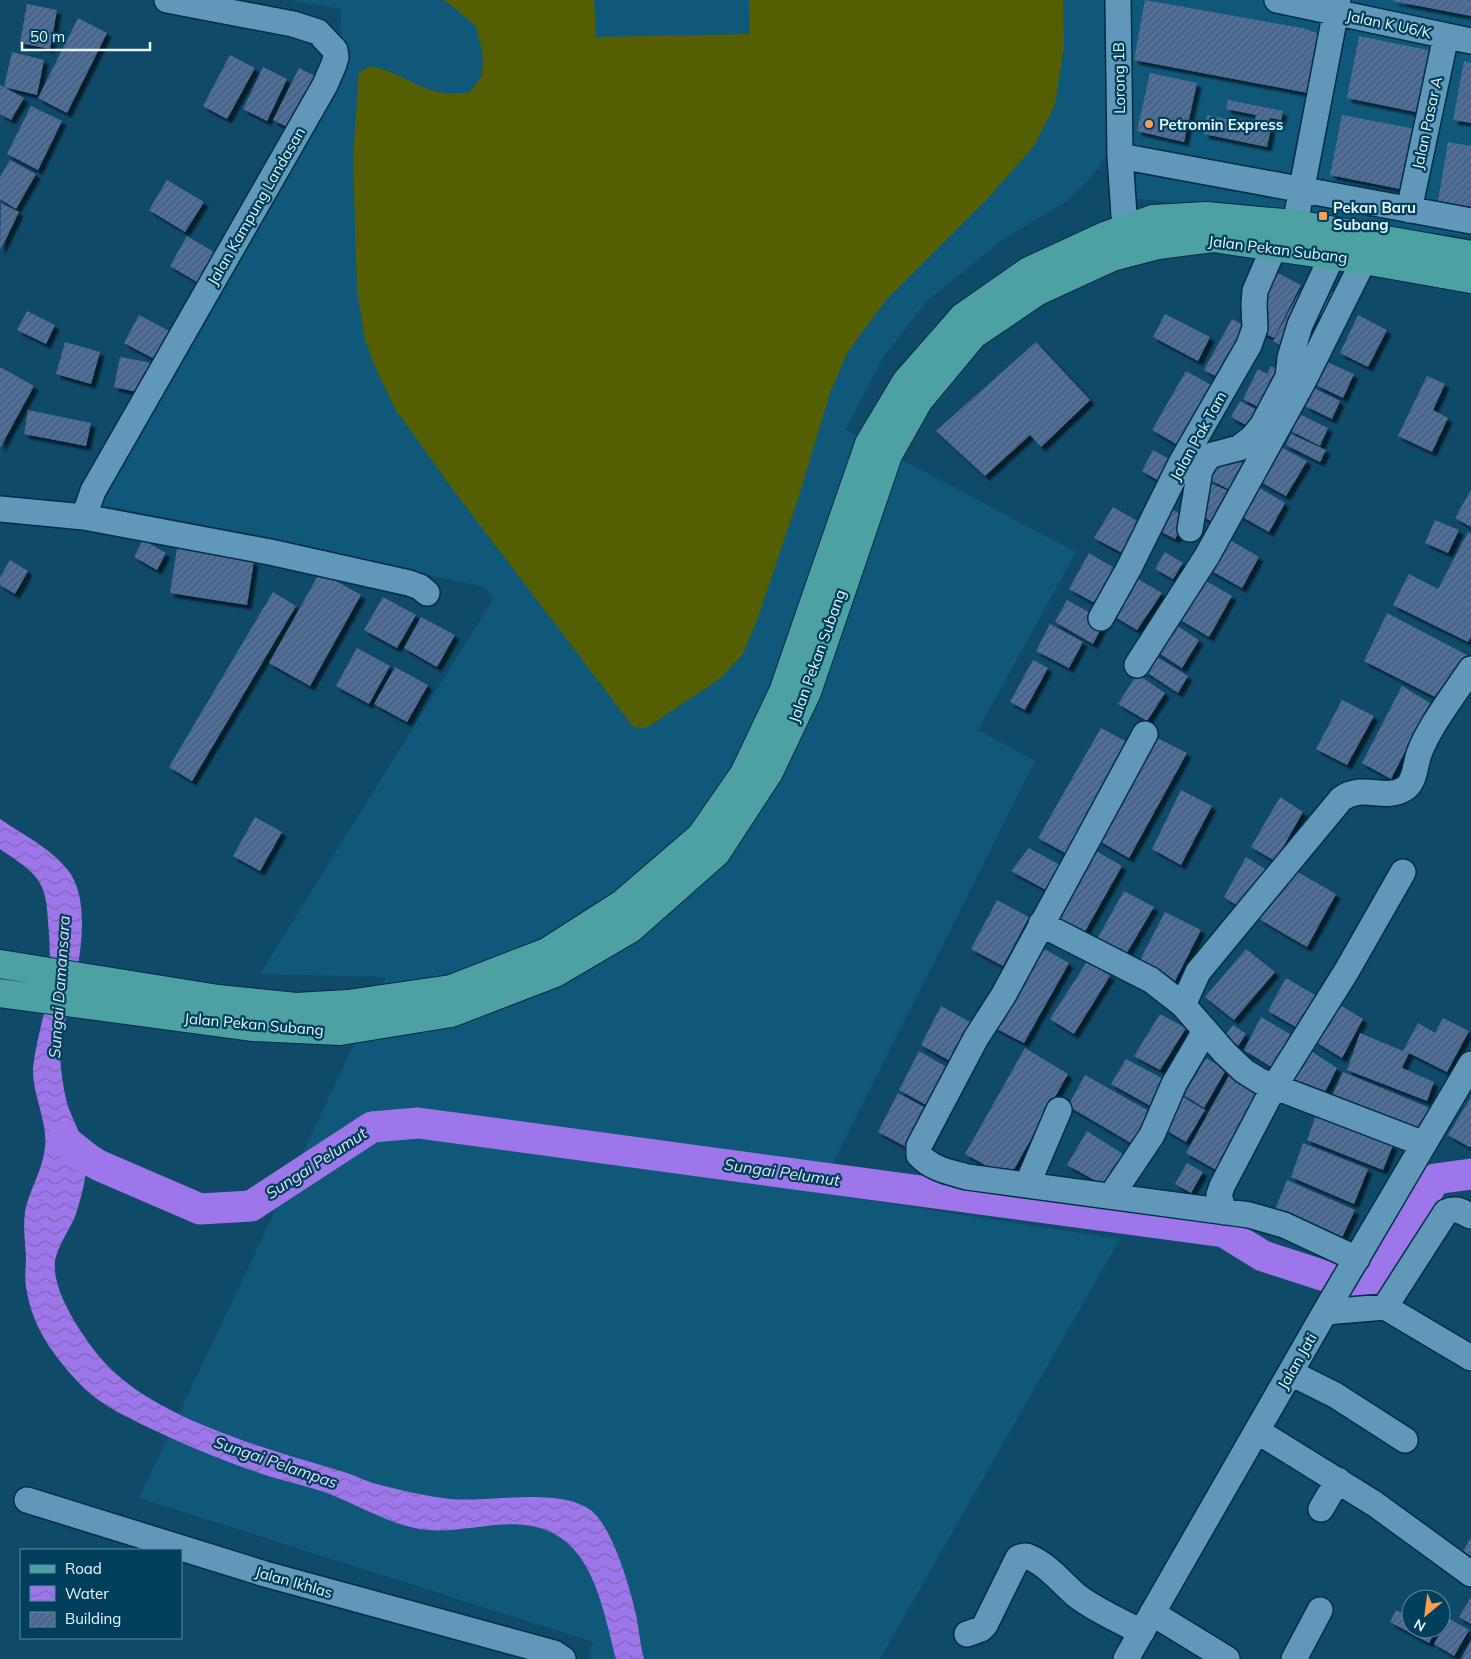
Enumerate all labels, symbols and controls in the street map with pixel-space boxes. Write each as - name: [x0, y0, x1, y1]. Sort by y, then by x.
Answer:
- street label: Jalan K U6/K: [1345, 6, 1434, 42]
- scale bar: [22, 20, 150, 52]
- text: 50 m: [30, 27, 65, 46]
- street label: Lorong 1B: [1109, 42, 1129, 114]
- street label: Jalan Pasar A: [1408, 75, 1446, 171]
- place label: Petromin Express: [1159, 115, 1283, 134]
- marker: Petromin Express: [1143, 118, 1155, 130]
- street label: Jalan Kampung Landasan: [203, 124, 309, 288]
- place label: Pekan Baru Subang: [1333, 198, 1416, 234]
- marker: Pekan Baru Subang: [1317, 210, 1329, 222]
- street label: Jalan Pekan Subang: [1207, 231, 1349, 267]
- street label: Jalan Pak Tam: [1166, 388, 1230, 484]
- street label: Jalan Pekan Subang: [784, 587, 850, 725]
- water label: Sungai Damansara: [44, 914, 74, 1059]
- street label: Jalan Pekan Subang: [183, 1008, 325, 1040]
- water label: Sungai Pelumut: [262, 1123, 371, 1203]
- water label: Sungai Pelumut: [723, 1154, 841, 1190]
- street label: Jalan Jati: [1273, 1329, 1321, 1393]
- water label: Sungai Pelampas: [212, 1432, 340, 1493]
- legend: [20, 1549, 182, 1639]
- text: Road: [65, 1559, 102, 1578]
- street label: Jalan Ikhlas: [253, 1562, 335, 1602]
- text: Water: [65, 1584, 109, 1603]
- north arrow: [1401, 1589, 1451, 1639]
- text: Building: [65, 1609, 121, 1628]
- text: N: [1411, 1615, 1429, 1636]

